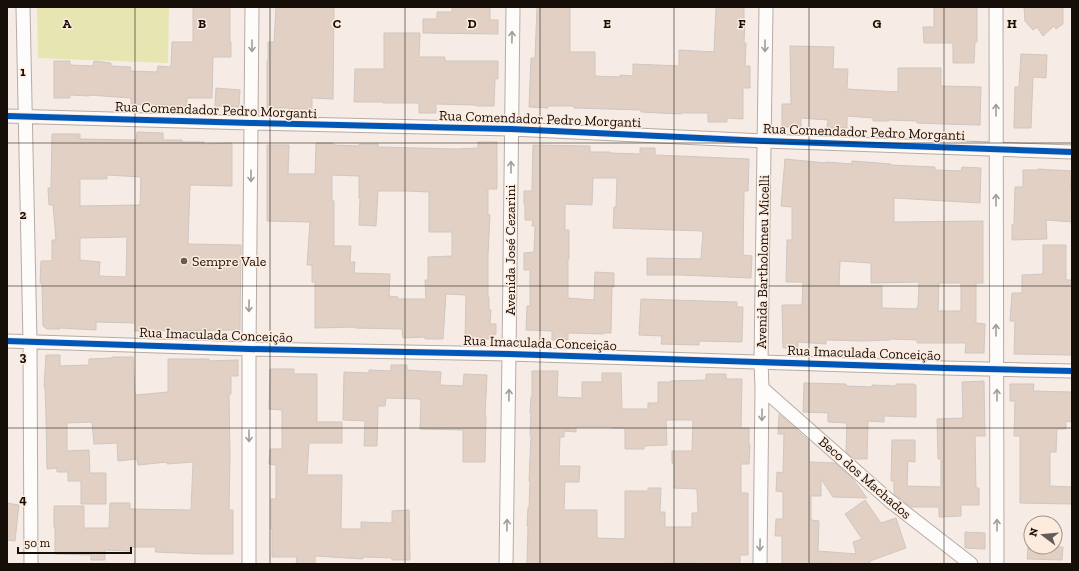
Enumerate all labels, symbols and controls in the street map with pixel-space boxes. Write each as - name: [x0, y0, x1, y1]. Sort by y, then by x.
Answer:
- text: A: [63, 16, 72, 31]
- text: B: [198, 16, 206, 31]
- text: C: [333, 16, 341, 31]
- text: D: [467, 16, 477, 31]
- text: E: [603, 16, 611, 31]
- text: F: [738, 16, 746, 31]
- text: G: [873, 16, 882, 31]
- text: H: [1007, 16, 1017, 31]
- one-way arrow: [508, 31, 516, 44]
- one-way arrow: [248, 39, 255, 52]
- one-way arrow: [762, 39, 769, 52]
- text: 1: [20, 64, 26, 79]
- street label: Rua Comendador Pedro Morganti: [115, 98, 318, 122]
- one-way arrow: [992, 104, 1000, 117]
- street label: Rua Comendador Pedro Morganti: [439, 107, 642, 131]
- street label: Rua Comendador Pedro Morganti: [763, 120, 966, 144]
- one-way arrow: [507, 161, 515, 174]
- one-way arrow: [247, 169, 255, 182]
- street label: Avenida Bartholomeu Micelli: [753, 175, 773, 349]
- street label: Avenida José Cezarini: [502, 184, 519, 315]
- one-way arrow: [992, 194, 1000, 207]
- text: 2: [20, 207, 27, 222]
- place label: Sempre Vale: [192, 253, 267, 270]
- marker: Sempre Vale: [179, 256, 189, 266]
- one-way arrow: [245, 299, 253, 312]
- street label: Rua Imaculada Conceição: [139, 324, 293, 346]
- one-way arrow: [992, 324, 1000, 337]
- street label: Rua Imaculada Conceição: [463, 332, 617, 354]
- street label: Rua Imaculada Conceição: [787, 342, 941, 364]
- text: 3: [20, 349, 27, 364]
- one-way arrow: [505, 389, 513, 402]
- one-way arrow: [993, 389, 1001, 402]
- one-way arrow: [758, 408, 766, 421]
- one-way arrow: [245, 429, 253, 442]
- street label: Beco dos Machados: [815, 433, 915, 523]
- text: 4: [19, 492, 27, 507]
- north arrow: [1023, 515, 1063, 555]
- one-way arrow: [503, 519, 511, 532]
- one-way arrow: [993, 519, 1001, 532]
- text: N: [1026, 526, 1041, 538]
- scale bar: [18, 529, 131, 555]
- text: 50 m: [24, 536, 51, 550]
- one-way arrow: [757, 538, 764, 551]

